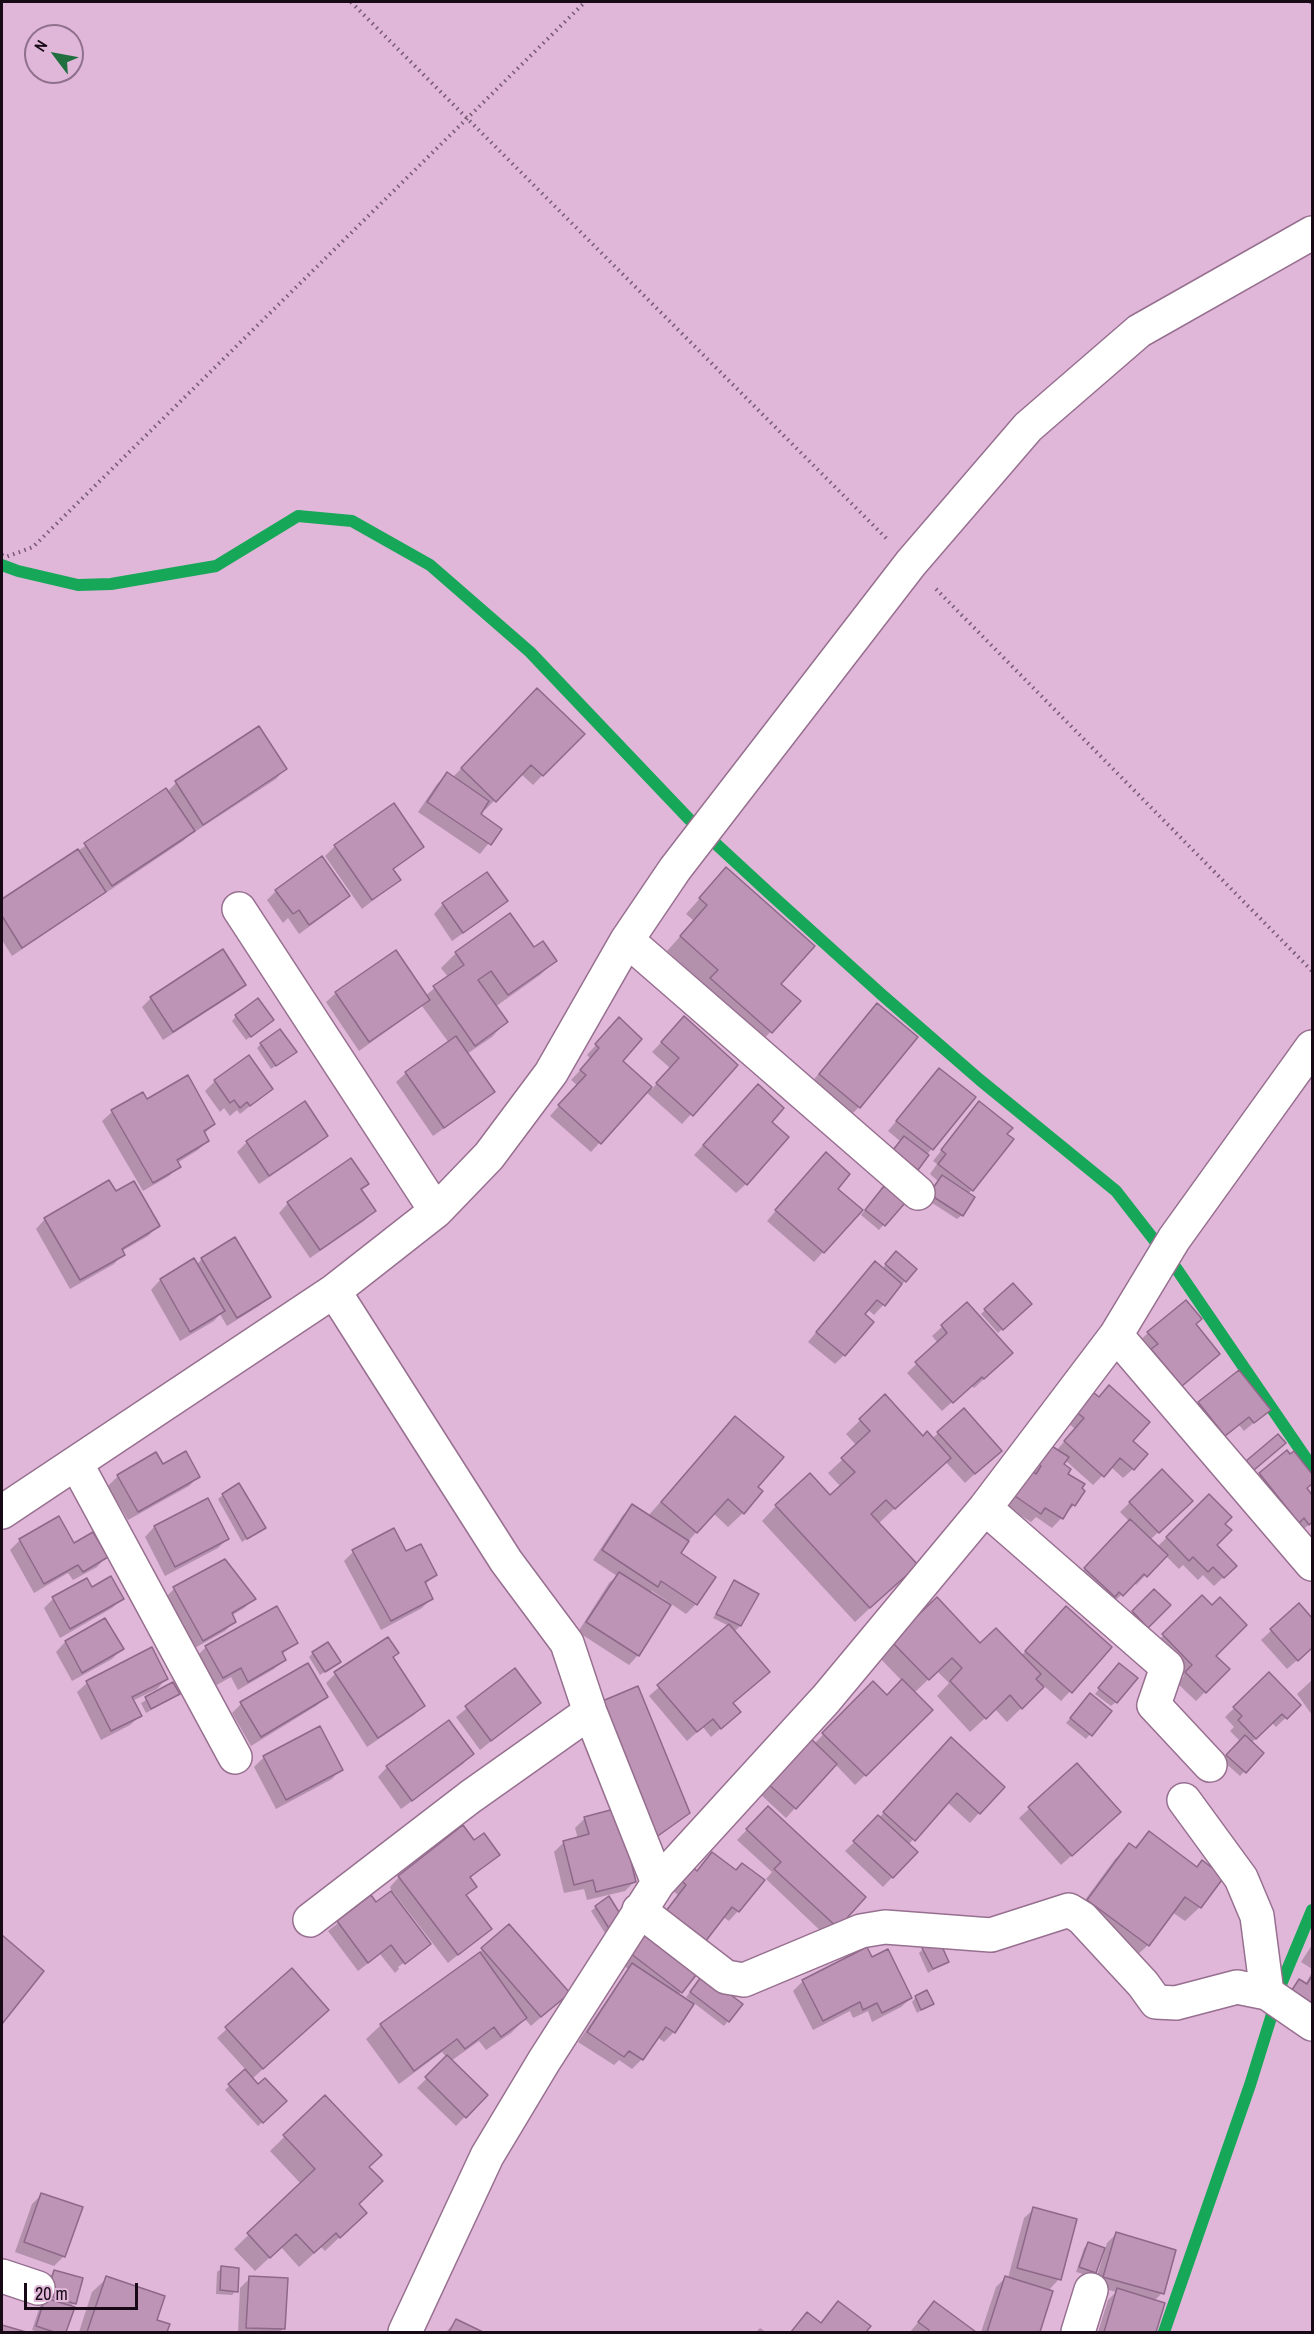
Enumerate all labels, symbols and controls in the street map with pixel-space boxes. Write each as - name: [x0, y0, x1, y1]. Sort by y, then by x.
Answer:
- north arrow: [24, 24, 84, 84]
- text: N: [29, 36, 52, 55]
- scale bar: [27, 2271, 141, 2309]
- text: 20 m: [35, 2281, 68, 2306]

